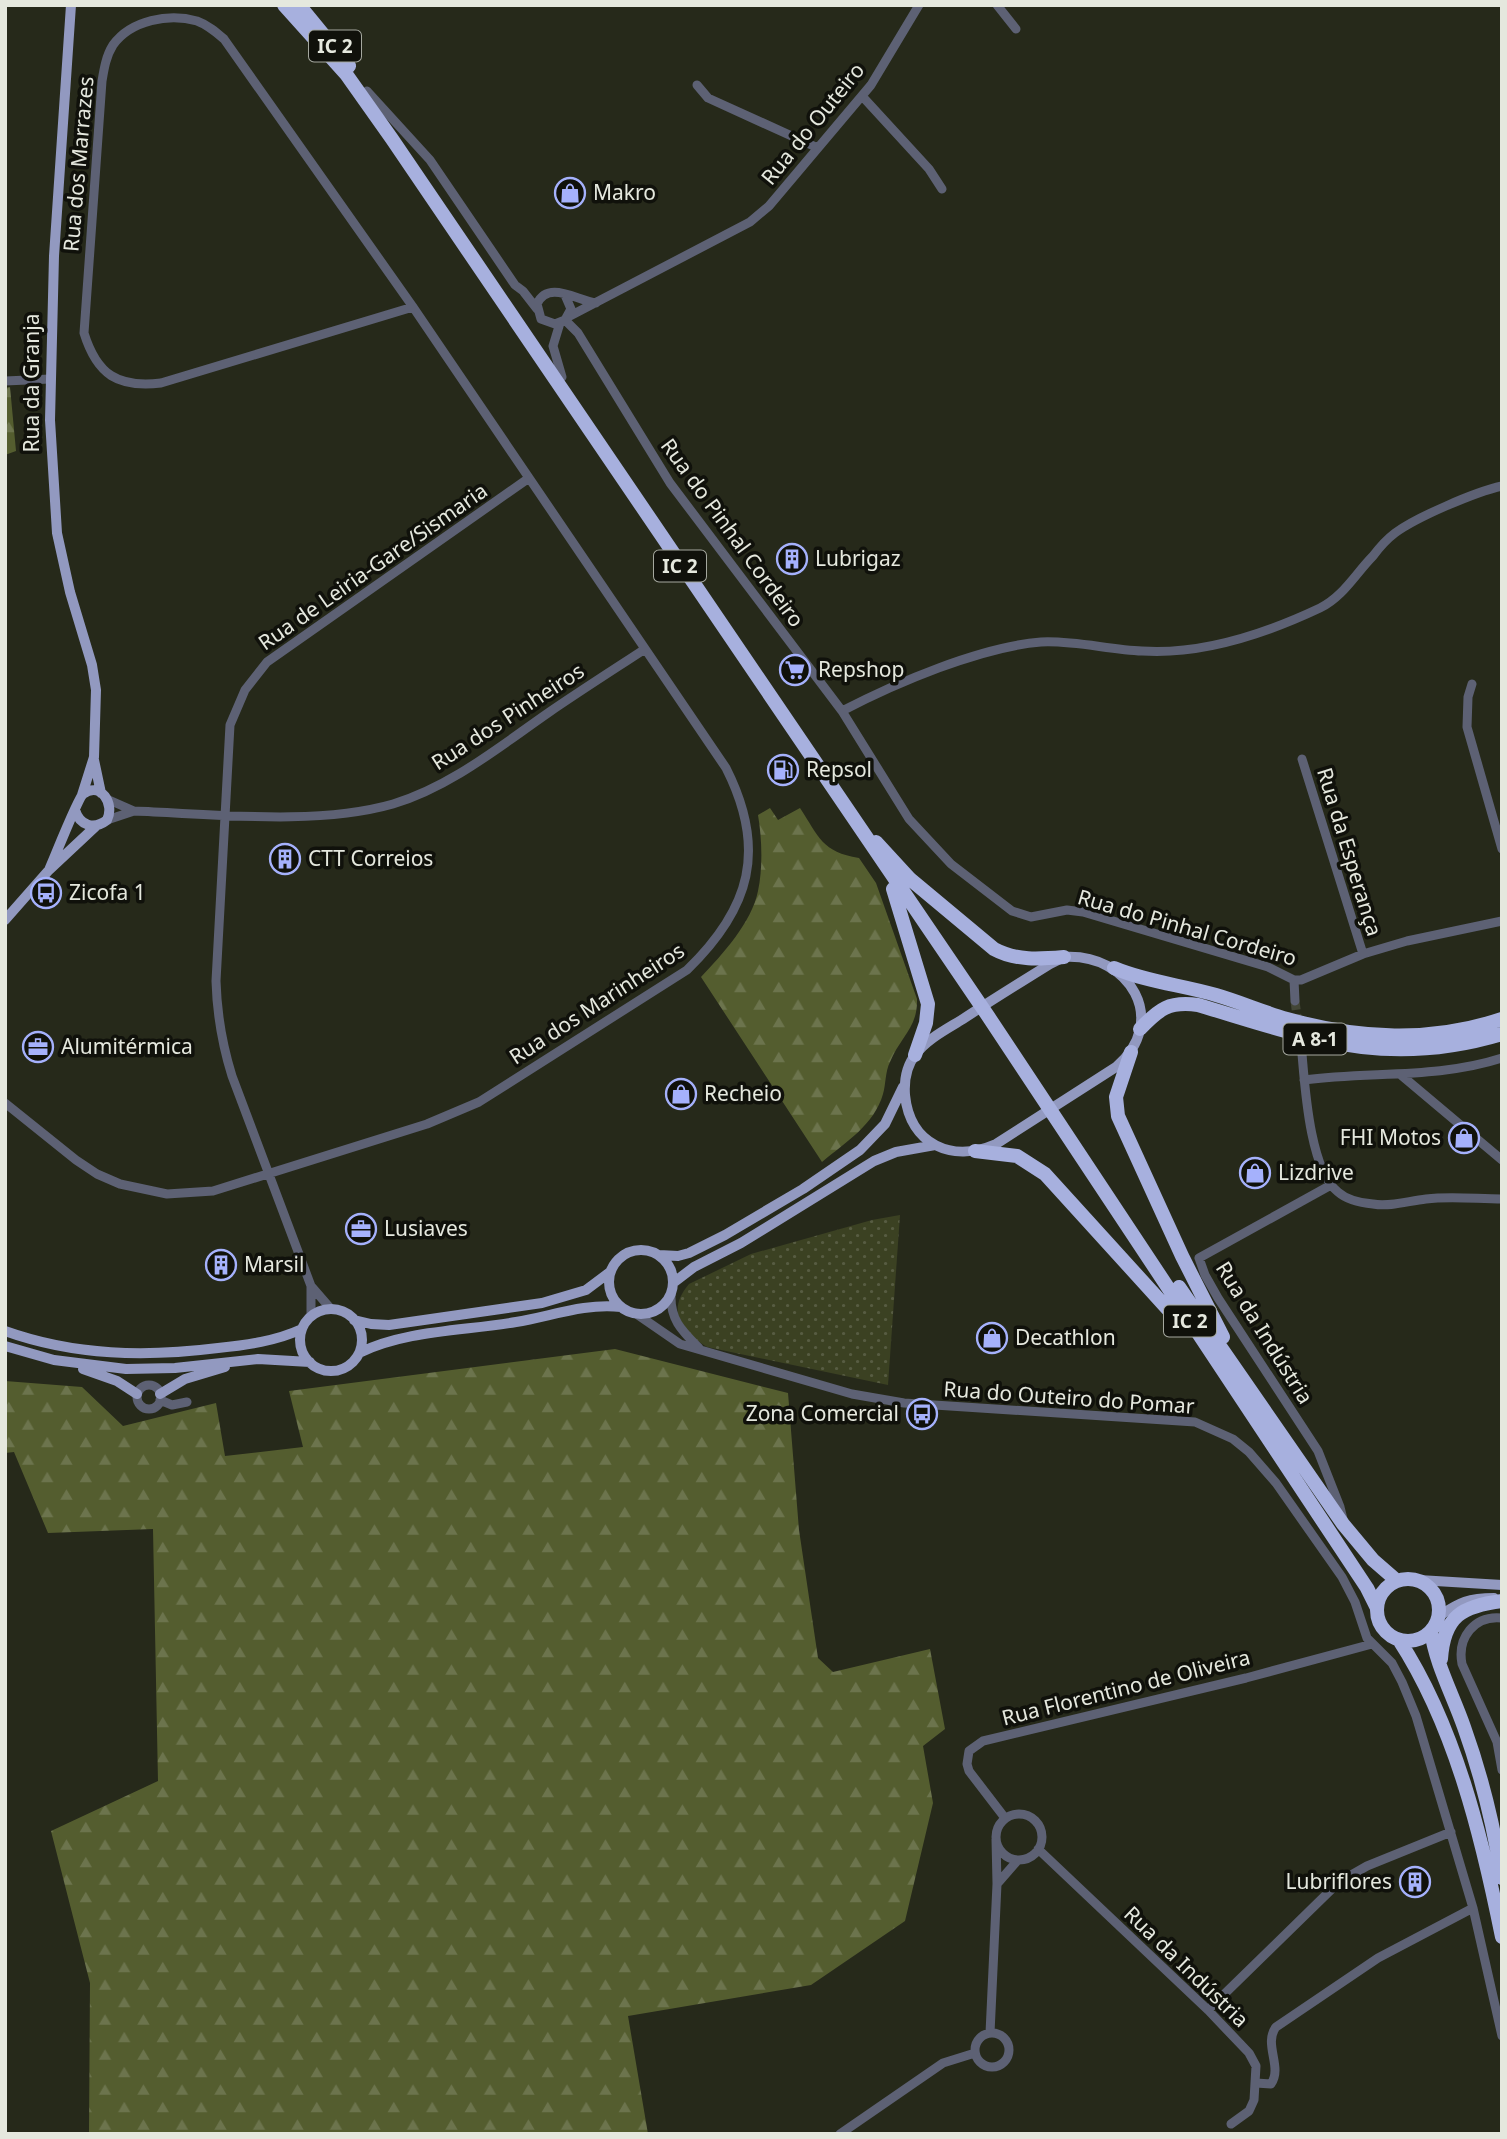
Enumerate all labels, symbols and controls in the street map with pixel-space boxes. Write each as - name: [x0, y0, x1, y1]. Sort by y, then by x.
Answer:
- road number: IC 2: [309, 30, 361, 61]
- street label: Rua do Outeiro: [754, 56, 870, 190]
- street label: Rua dos Marrazes: [56, 75, 100, 253]
- shop icon: Makro: [553, 176, 587, 210]
- place label: Makro: [593, 178, 656, 206]
- street label: Rua da Granja: [17, 314, 45, 452]
- street label: Rua do Pinhal Cordeiro: [655, 433, 811, 632]
- street label: Rua de Leiria-Gare/Sismaria: [252, 476, 493, 656]
- building icon: Lubrigaz: [775, 542, 809, 576]
- place label: Lubrigaz: [815, 544, 901, 572]
- road number: IC 2: [654, 551, 706, 582]
- supermarket icon: Repshop: [778, 653, 812, 687]
- place label: Repshop: [818, 655, 904, 683]
- street label: Rua dos Pinheiros: [426, 656, 589, 776]
- fuel station icon: Repsol: [766, 753, 800, 787]
- place label: Repsol: [806, 755, 872, 783]
- street label: Rua da Esperança: [1311, 764, 1389, 939]
- building icon: CTT Correios: [268, 842, 302, 876]
- place label: CTT Correios: [308, 844, 433, 872]
- bus stop icon: Zicofa 1: [29, 876, 63, 910]
- place label: Zicofa 1: [69, 878, 146, 906]
- street label: Rua do Pinhal Cordeiro: [1075, 882, 1300, 972]
- street label: Rua dos Marinheiros: [503, 936, 689, 1070]
- road number: A 8-1: [1284, 1023, 1346, 1054]
- office icon: Alumitérmica: [21, 1030, 55, 1064]
- place label: Alumitérmica: [61, 1032, 193, 1060]
- shop icon: Recheio: [664, 1077, 698, 1111]
- place label: Recheio: [704, 1079, 782, 1107]
- shop icon: FHI Motos: [1447, 1121, 1481, 1155]
- place label: FHI Motos: [1340, 1123, 1441, 1151]
- shop icon: Lizdrive: [1238, 1156, 1272, 1190]
- place label: Lizdrive: [1278, 1158, 1354, 1186]
- office icon: Lusiaves: [344, 1212, 378, 1246]
- place label: Lusiaves: [384, 1214, 468, 1242]
- building icon: Marsil: [204, 1248, 238, 1282]
- place label: Marsil: [244, 1250, 304, 1278]
- street label: Rua da Indústria: [1210, 1256, 1320, 1409]
- road number: IC 2: [1164, 1306, 1216, 1336]
- shop icon: Decathlon: [975, 1321, 1009, 1355]
- place label: Decathlon: [1015, 1323, 1116, 1351]
- street label: Rua do Outeiro do Pomar: [943, 1374, 1196, 1420]
- bus stop icon: Zona Comercial: [905, 1397, 939, 1431]
- place label: Zona Comercial: [746, 1399, 899, 1427]
- street label: Rua Florentino de Oliveira: [999, 1643, 1253, 1731]
- building icon: Lubriflores: [1398, 1865, 1432, 1899]
- place label: Lubriflores: [1286, 1867, 1392, 1895]
- street label: Rua da Indústria: [1118, 1900, 1255, 2033]

